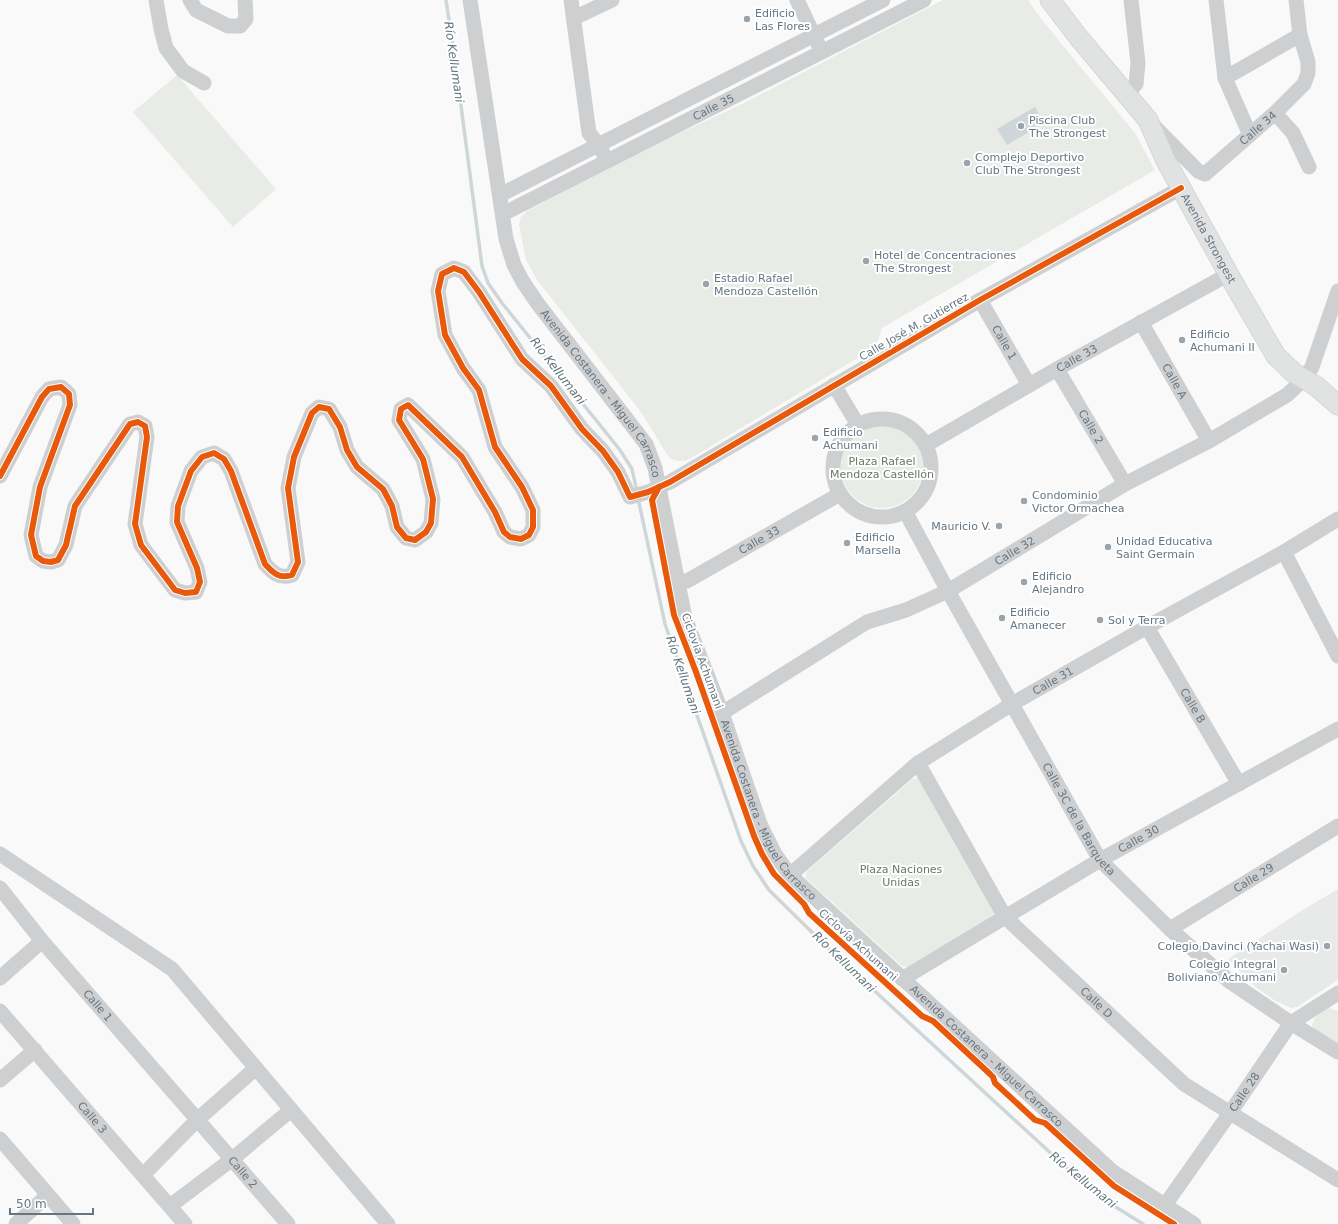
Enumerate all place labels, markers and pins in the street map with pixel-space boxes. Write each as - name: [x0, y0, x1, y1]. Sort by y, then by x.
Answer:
- place label: Edificio Las Flores: [755, 7, 810, 33]
- marker: Edificio Las Flores: [742, 14, 752, 24]
- place label: Piscina Club The Strongest: [1028, 114, 1107, 140]
- marker: Piscina Club The Strongest: [1016, 121, 1026, 131]
- place label: Complejo Deportivo Club The Strongest: [975, 151, 1085, 177]
- marker: Complejo Deportivo Club The Strongest: [962, 158, 972, 168]
- place label: Hotel de Concentraciones The Strongest: [873, 249, 1016, 275]
- marker: Hotel de Concentraciones The Strongest: [861, 256, 871, 266]
- place label: Estadio Rafael Mendoza Castellón: [714, 272, 818, 298]
- marker: Estadio Rafael Mendoza Castellón: [701, 279, 711, 289]
- place label: Edificio Achumani II: [1190, 328, 1255, 354]
- marker: Edificio Achumani II: [1177, 335, 1187, 345]
- place label: Edificio Achumani: [823, 426, 878, 452]
- marker: Edificio Achumani: [810, 433, 820, 443]
- place label: Condominio Victor Ormachea: [1032, 489, 1124, 515]
- marker: Condominio Victor Ormachea: [1019, 496, 1029, 506]
- place label: Mauricio V.: [931, 520, 991, 533]
- marker: Mauricio V.: [994, 521, 1004, 531]
- place label: Edificio Marsella: [855, 531, 901, 557]
- place label: Unidad Educativa Saint Germain: [1116, 535, 1213, 561]
- marker: Edificio Marsella: [842, 538, 852, 548]
- marker: Unidad Educativa Saint Germain: [1103, 542, 1113, 552]
- place label: Edificio Alejandro: [1032, 570, 1084, 596]
- marker: Edificio Alejandro: [1019, 577, 1029, 587]
- place label: Edificio Amanecer: [1010, 606, 1067, 632]
- marker: Edificio Amanecer: [997, 613, 1007, 623]
- place label: Sol y Terra: [1108, 614, 1165, 627]
- marker: Sol y Terra: [1095, 615, 1105, 625]
- place label: Colegio Davinci (Yachai Wasi): [1158, 940, 1319, 953]
- marker: Colegio Davinci (Yachai Wasi): [1322, 941, 1332, 951]
- place label: Colegio Integral Boliviano Achumani: [1167, 958, 1276, 984]
- marker: Colegio Integral Boliviano Achumani: [1279, 965, 1289, 975]

